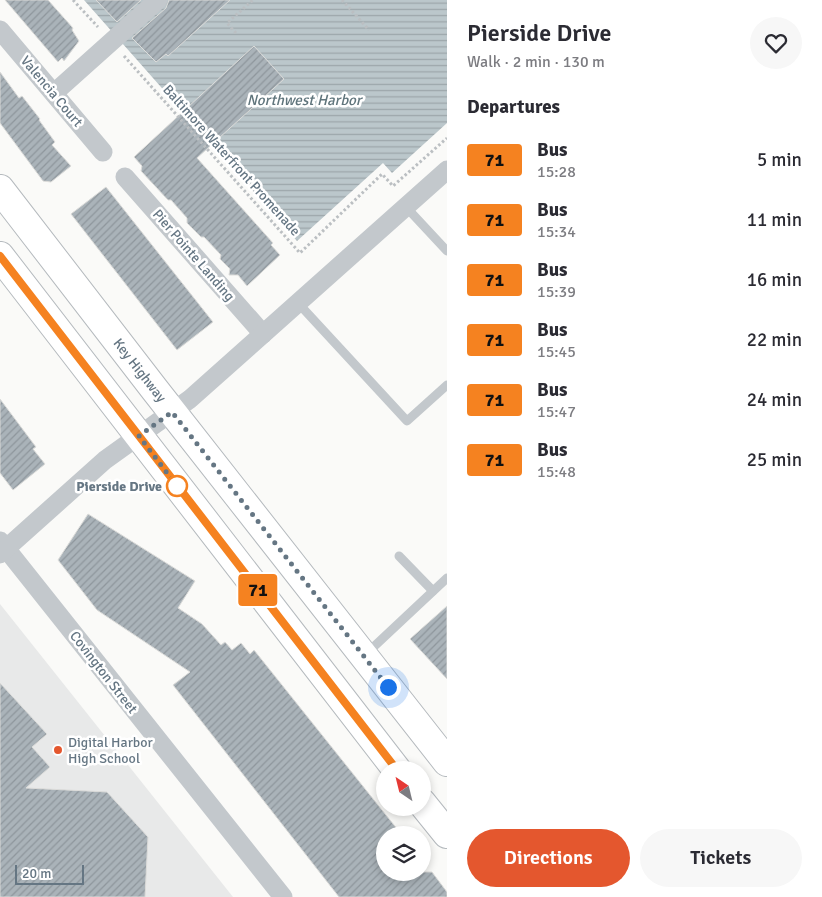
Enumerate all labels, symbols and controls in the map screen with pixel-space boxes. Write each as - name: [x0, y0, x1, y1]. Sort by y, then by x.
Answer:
- button: heart: [750, 17, 802, 69]
- text: Pierside Drive: [467, 18, 611, 48]
- street label: Valencia Court: [17, 52, 86, 130]
- text: Walk · 2 min · 130 m: [467, 52, 605, 72]
- street label: Baltimore Waterfront Promenade: [159, 81, 304, 239]
- water label: Northwest Harbor: [247, 91, 364, 109]
- text: Departures: [467, 95, 560, 119]
- text: Bus: [537, 138, 568, 162]
- text: 5 min: [757, 148, 802, 172]
- text: 71: [485, 149, 504, 171]
- text: 15:28: [537, 162, 576, 182]
- text: Bus: [537, 198, 568, 222]
- street label: Pier Pointe Landing: [149, 206, 238, 305]
- text: 11 min: [747, 208, 802, 232]
- text: 71: [485, 209, 504, 231]
- text: 15:34: [537, 222, 576, 242]
- text: Bus: [537, 258, 568, 282]
- text: 16 min: [747, 268, 802, 292]
- text: 71: [485, 269, 504, 291]
- text: 15:39: [537, 282, 576, 302]
- text: Bus: [537, 318, 568, 342]
- text: 22 min: [747, 328, 802, 352]
- text: 71: [485, 329, 504, 351]
- street label: Key Highway: [109, 335, 170, 406]
- text: 15:45: [537, 342, 576, 362]
- text: Bus: [537, 378, 568, 402]
- text: 24 min: [747, 388, 802, 412]
- text: 71: [485, 389, 504, 411]
- text: 15:47: [537, 402, 576, 422]
- text: Bus: [537, 438, 568, 462]
- text: 25 min: [747, 448, 802, 472]
- text: 71: [485, 449, 504, 471]
- text: 15:48: [537, 462, 576, 482]
- marker: Pierside Drive: [166, 475, 188, 497]
- place label: Pierside Drive: [76, 478, 162, 495]
- line badge: 71: [236, 574, 280, 606]
- text: 71: [248, 579, 268, 601]
- street label: Covington Street: [66, 628, 141, 717]
- your location: [376, 675, 401, 700]
- place label: Digital Harbor High School: [68, 734, 153, 767]
- marker: Digital Harbor High School: [52, 744, 64, 756]
- north arrow: [376, 761, 431, 816]
- map controls: [376, 761, 431, 881]
- button: layers: [376, 826, 431, 881]
- button: Directions: [467, 829, 630, 887]
- button: Tickets: [640, 829, 802, 887]
- scale bar: [15, 862, 84, 885]
- text: 20 m: [22, 865, 51, 882]

